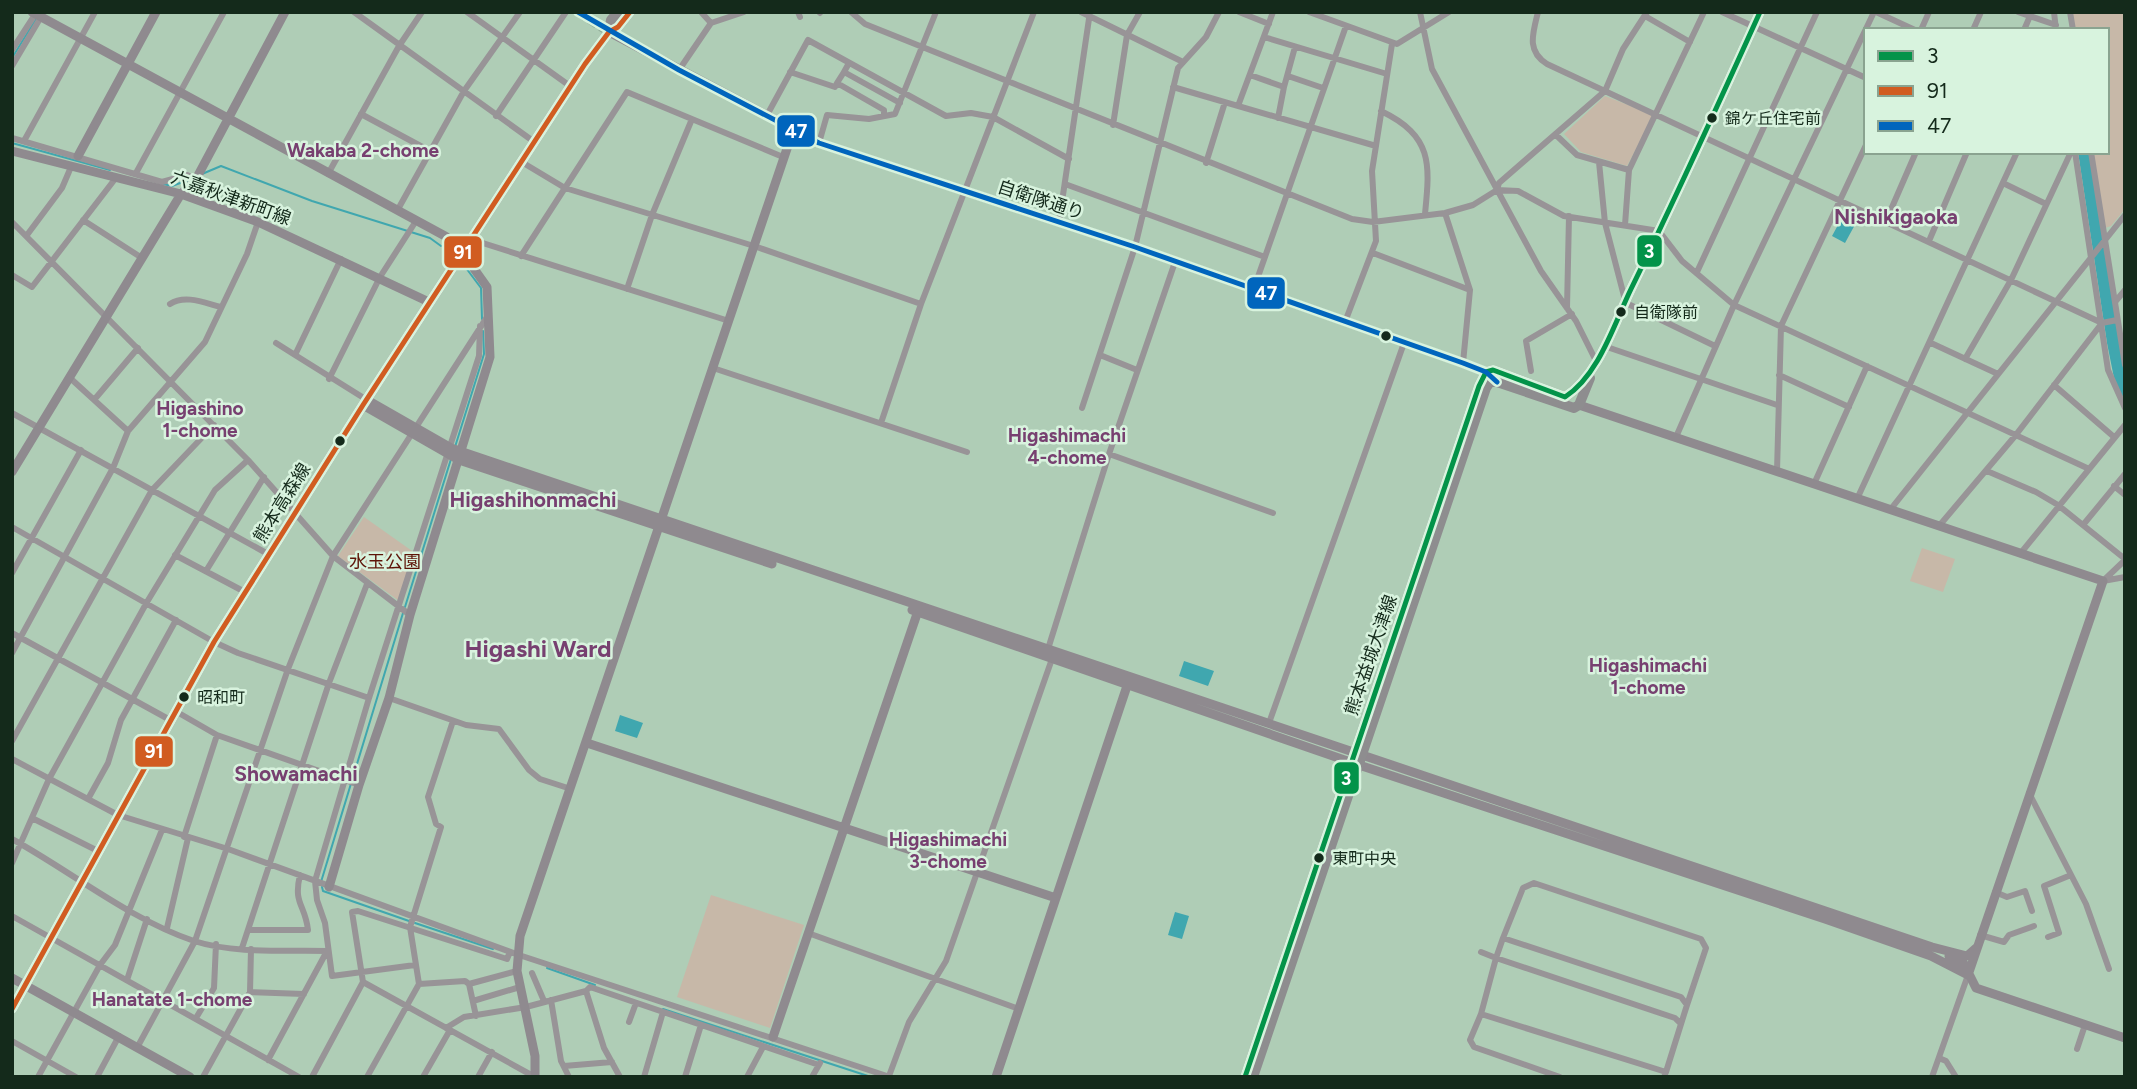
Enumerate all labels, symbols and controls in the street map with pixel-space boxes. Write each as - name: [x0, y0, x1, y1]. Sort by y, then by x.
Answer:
- legend: [1864, 28, 2109, 154]
- text: 3: [1927, 43, 1938, 68]
- text: 91: [1927, 78, 1948, 103]
- place label: 錦ケ丘住宅前: [1725, 109, 1821, 128]
- marker: 錦ケ丘住宅前: [1705, 111, 1719, 125]
- text: 47: [1927, 113, 1951, 138]
- line badge: 47: [776, 114, 816, 148]
- text: 47: [785, 120, 807, 143]
- district label: Wakaba 2-chome: [287, 139, 439, 162]
- street label: 六嘉秋津新町線: [168, 166, 294, 230]
- street label: 自衛隊通り: [995, 176, 1087, 224]
- district label: Nishikigaoka: [1834, 204, 1958, 229]
- line badge: 3: [1636, 234, 1663, 268]
- line badge: 91: [443, 235, 483, 269]
- text: 3: [1644, 240, 1654, 263]
- text: 91: [453, 241, 473, 264]
- line badge: 47: [1246, 276, 1286, 310]
- text: 47: [1255, 282, 1277, 305]
- place label: 自衛隊前: [1634, 303, 1698, 322]
- marker: 自衛隊前: [1614, 305, 1628, 319]
- unlabelled marker: [1379, 329, 1393, 343]
- district label: Higashino 1-chome: [156, 397, 244, 442]
- district label: Higashimachi 4-chome: [1008, 424, 1126, 469]
- unlabelled marker: [333, 434, 347, 448]
- street label: 熊本高森線: [249, 459, 315, 547]
- district label: Higashihonmachi: [450, 487, 616, 512]
- park label: 水玉公園: [349, 551, 421, 573]
- street label: 熊本益城大津線: [1340, 592, 1402, 718]
- district label: Higashi Ward: [464, 634, 612, 663]
- district label: Higashimachi 1-chome: [1589, 654, 1707, 699]
- place label: 昭和町: [197, 688, 245, 707]
- marker: 昭和町: [177, 690, 191, 704]
- line badge: 91: [134, 735, 174, 768]
- text: 91: [144, 740, 164, 763]
- district label: Showamachi: [234, 761, 358, 786]
- line badge: 3: [1333, 761, 1360, 795]
- text: 3: [1341, 767, 1351, 790]
- district label: Higashimachi 3-chome: [889, 828, 1007, 873]
- place label: 東町中央: [1332, 849, 1396, 868]
- marker: 東町中央: [1312, 851, 1326, 865]
- district label: Hanatate 1-chome: [92, 988, 253, 1011]

